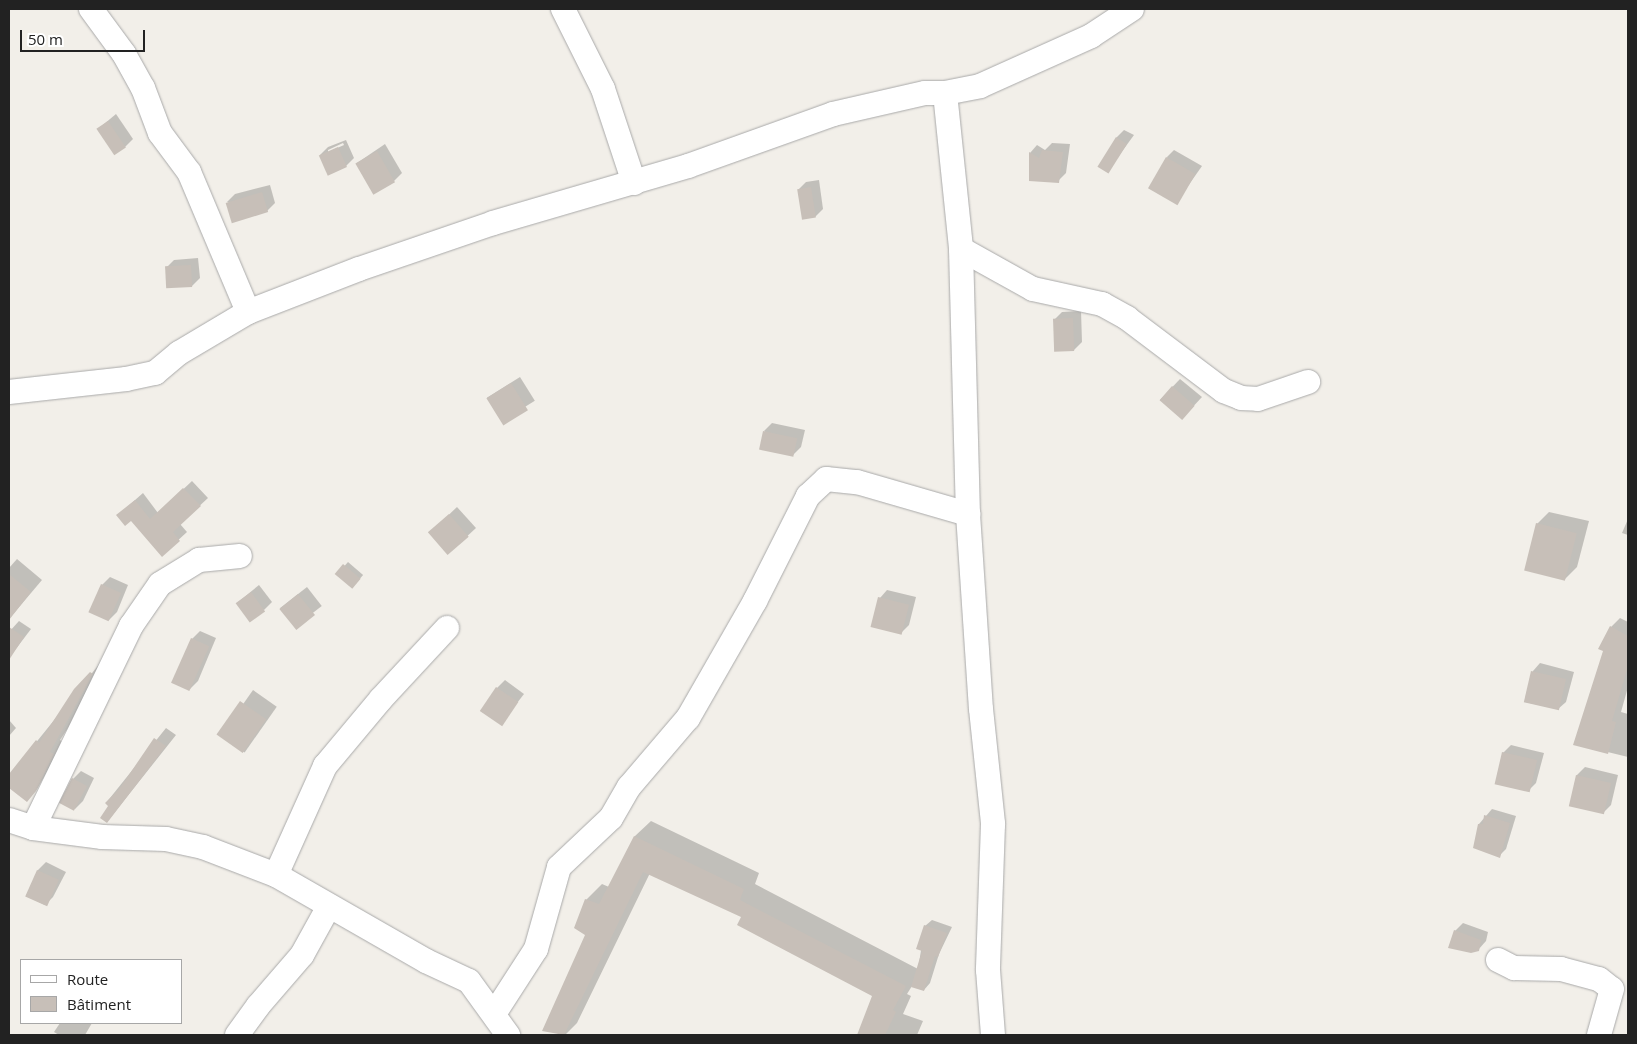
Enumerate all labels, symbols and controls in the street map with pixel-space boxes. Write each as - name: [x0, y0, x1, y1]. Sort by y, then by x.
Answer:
- scale bar: [22, 20, 148, 52]
- text: 50 m: [28, 29, 63, 49]
- legend: [20, 959, 182, 1024]
- text: Route: [67, 969, 108, 989]
- text: Bâtiment: [67, 994, 131, 1014]

